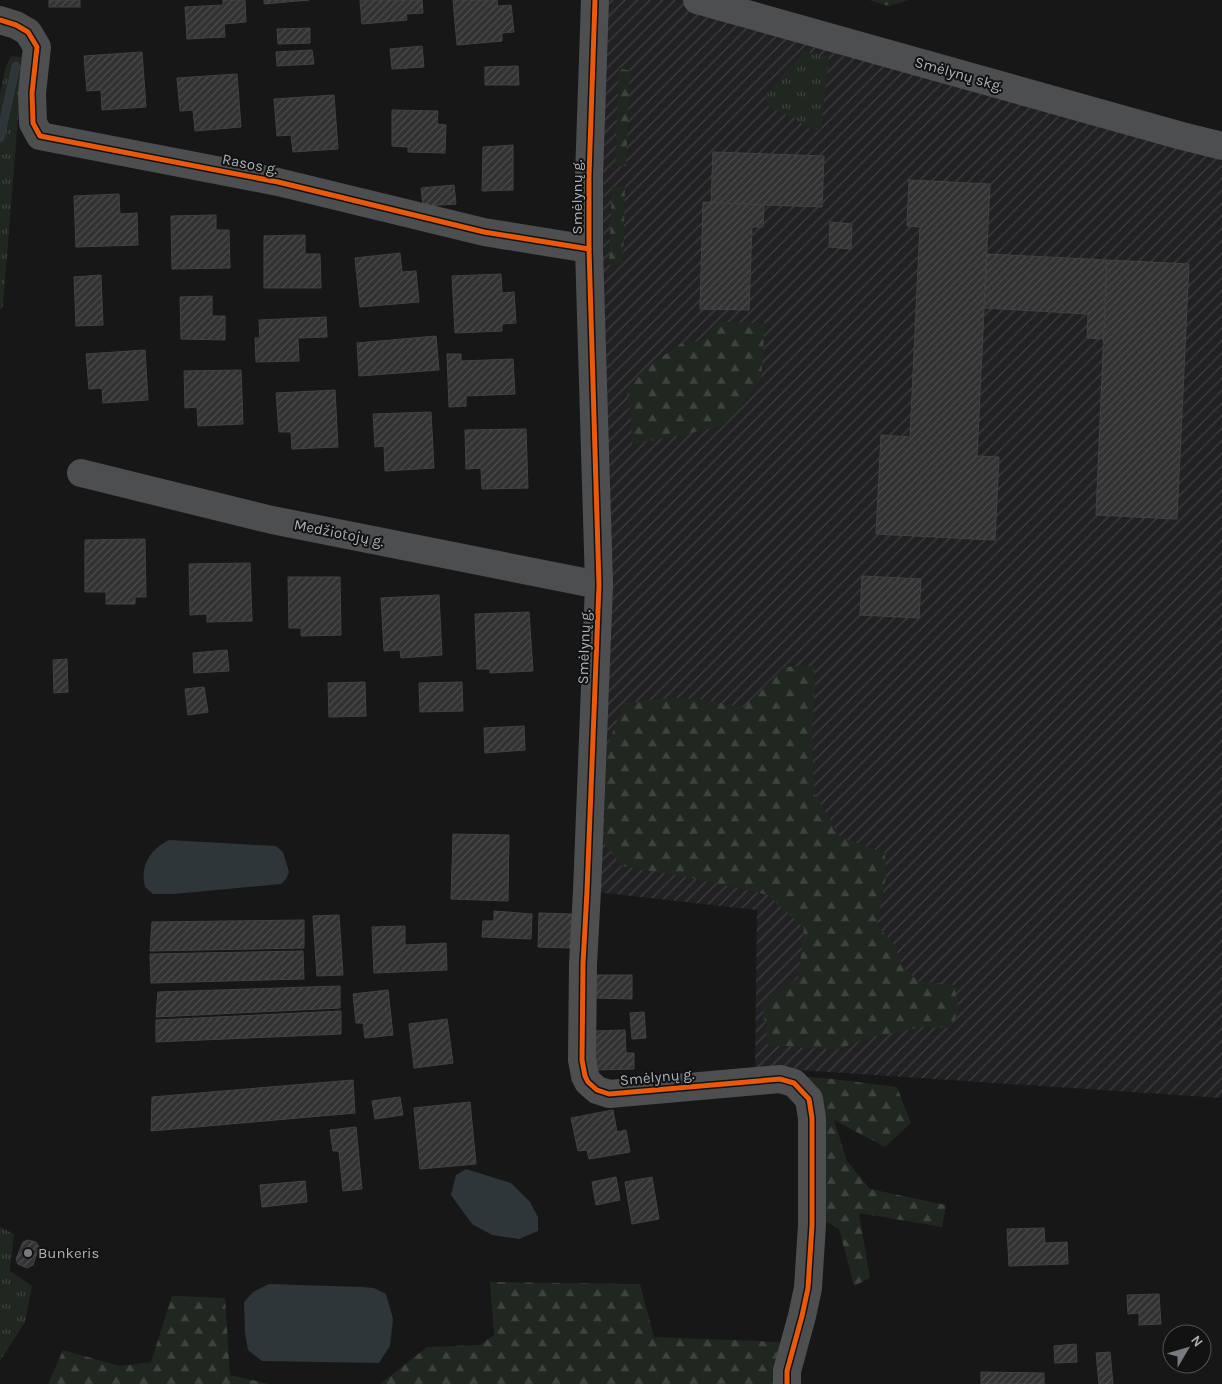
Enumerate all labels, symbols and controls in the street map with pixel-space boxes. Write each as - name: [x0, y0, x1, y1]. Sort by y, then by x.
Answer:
- street label: Smėlynų skg.: [913, 53, 1006, 95]
- street label: Rasos g.: [221, 150, 280, 178]
- street label: Smėlynų g.: [568, 159, 586, 234]
- street label: Medžiotojų g.: [292, 515, 386, 551]
- street label: Smėlynų g.: [574, 609, 594, 685]
- street label: Smėlynų g.: [619, 1065, 695, 1089]
- place label: Bunkeris: [38, 1244, 99, 1262]
- marker: Bunkeris: [22, 1247, 34, 1259]
- north arrow: [1162, 1324, 1212, 1374]
- text: N: [1187, 1332, 1207, 1350]

